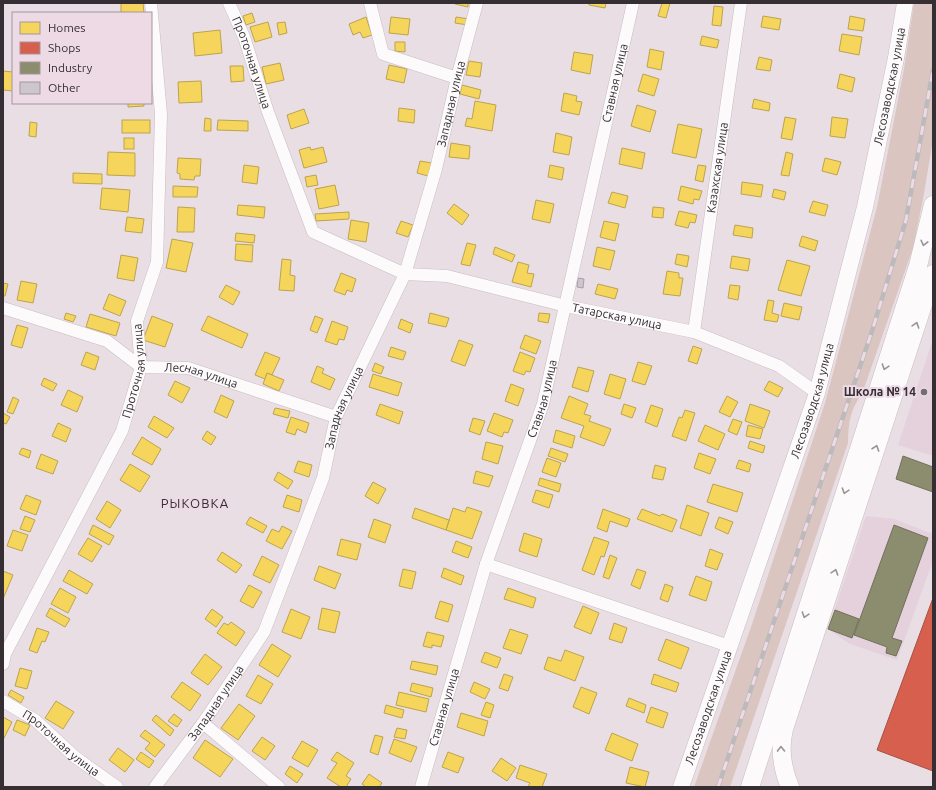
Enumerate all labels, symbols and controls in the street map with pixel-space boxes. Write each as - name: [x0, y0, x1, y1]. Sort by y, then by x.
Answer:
- legend: [12, 12, 152, 104]
- street label: Проточная улица: [230, 15, 274, 110]
- text: Homes: [48, 21, 86, 34]
- street label: Лесозаводская улица: [871, 26, 907, 146]
- text: Shops: [48, 41, 80, 54]
- street label: Ставная улица: [599, 42, 630, 124]
- street label: Западная улица: [434, 59, 467, 148]
- text: Industry: [48, 61, 93, 74]
- text: Other: [48, 81, 81, 94]
- street label: Казахская улица: [704, 121, 730, 214]
- one-way arrow: [920, 240, 928, 246]
- street label: Татарская улица: [571, 300, 663, 331]
- one-way arrow: [912, 322, 920, 329]
- street label: Проточная улица: [119, 323, 147, 419]
- street label: Лесозаводская улица: [788, 342, 836, 460]
- street label: Ставная улица: [525, 358, 559, 439]
- street label: Лесная улица: [164, 360, 240, 390]
- one-way arrow: [881, 363, 890, 370]
- street label: Западная улица: [322, 364, 365, 451]
- place label: Школа № 14: [844, 385, 916, 398]
- marker: Школа № 14: [919, 387, 929, 397]
- one-way arrow: [871, 445, 880, 452]
- one-way arrow: [841, 487, 850, 494]
- district label: РЫКОВКА: [161, 496, 229, 510]
- one-way arrow: [830, 568, 839, 575]
- one-way arrow: [802, 611, 810, 618]
- street label: Лесозаводская улица: [682, 649, 734, 766]
- street label: Западная улица: [185, 662, 246, 743]
- street label: Ставная улица: [426, 667, 461, 748]
- street label: Проточная улица: [20, 707, 102, 778]
- one-way arrow: [777, 746, 785, 752]

